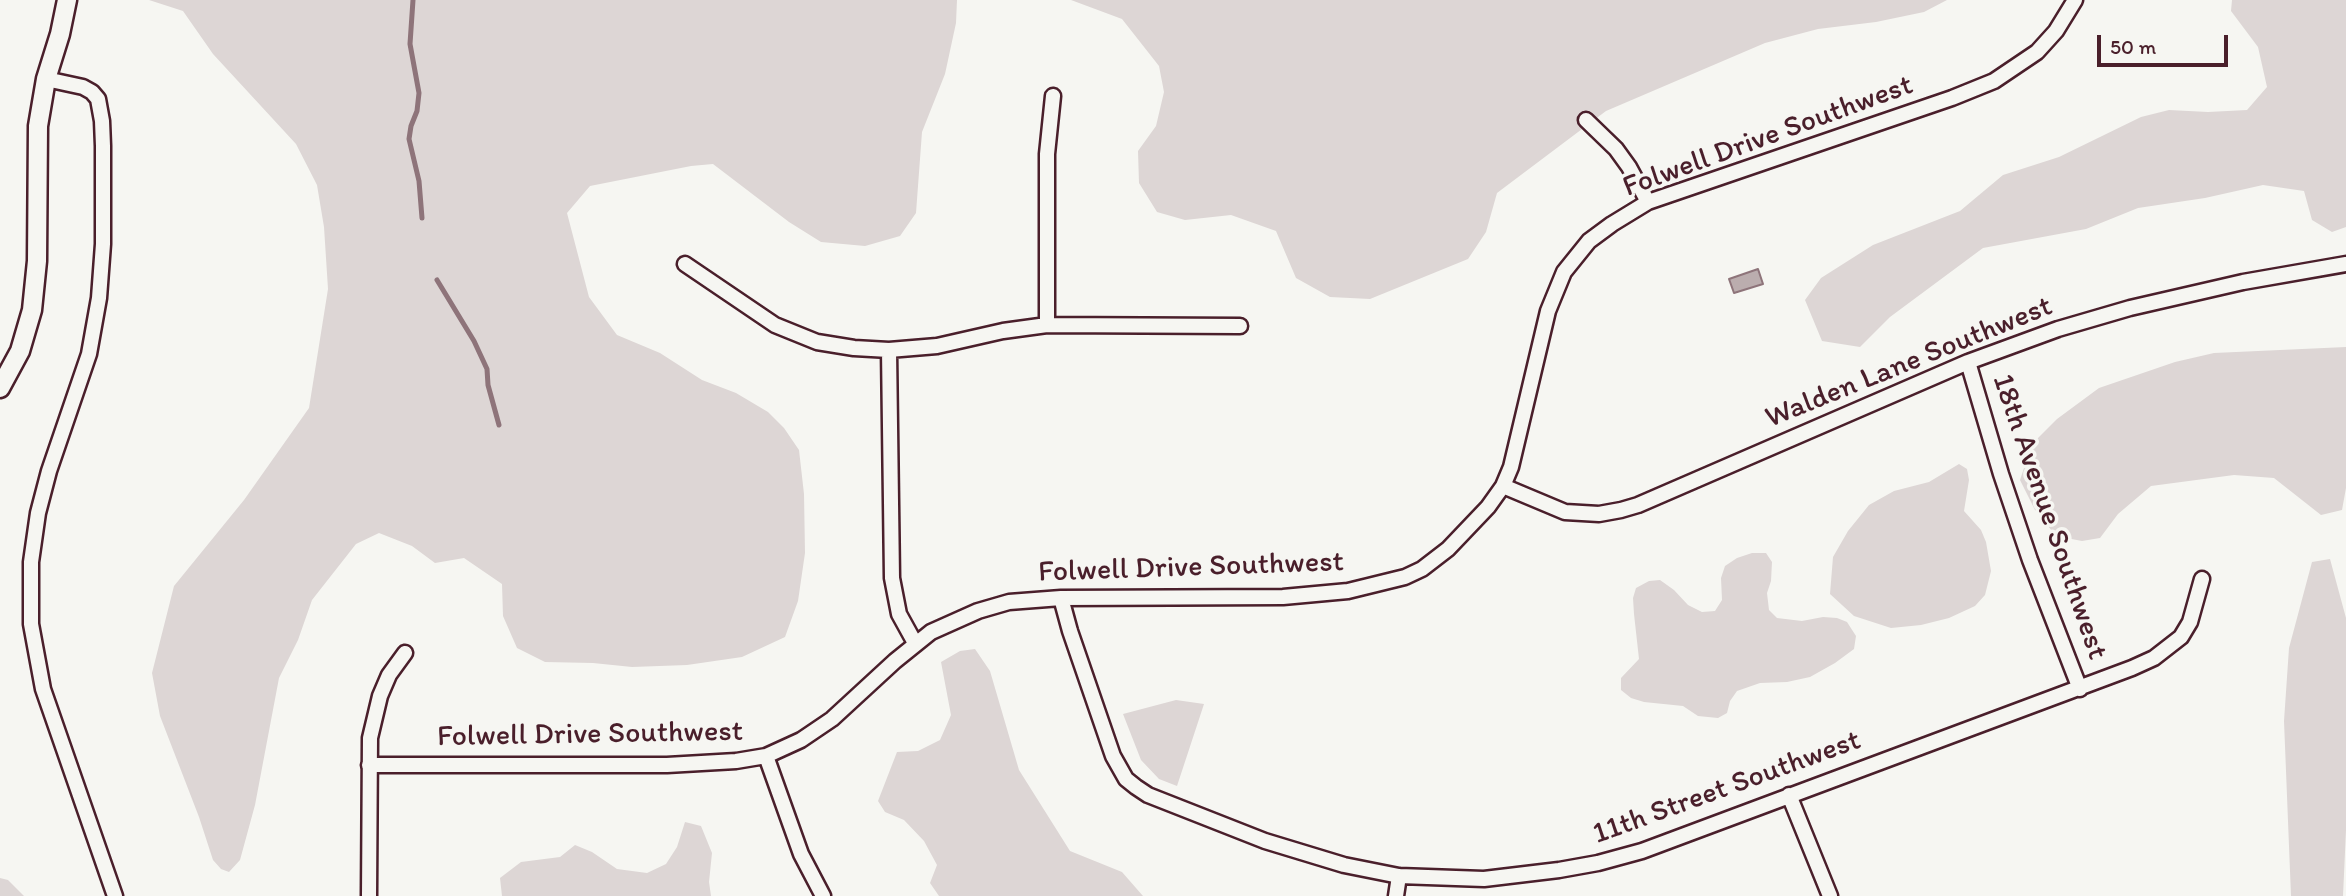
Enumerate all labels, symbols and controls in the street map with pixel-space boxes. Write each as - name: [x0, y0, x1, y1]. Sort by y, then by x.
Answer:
- scale bar: [2101, 21, 2232, 65]
- text: 50 m: [2110, 34, 2156, 59]
- street label: Folwell Drive Southwest: [1618, 68, 1918, 206]
- street label: Walden Lane Southwest: [1760, 289, 2058, 437]
- street label: 18th Avenue Southwest: [1983, 370, 2115, 664]
- street label: Folwell Drive Southwest: [1038, 545, 1344, 591]
- street label: Folwell Drive Southwest: [437, 714, 743, 756]
- street label: 11th Street Southwest: [1588, 723, 1866, 853]

